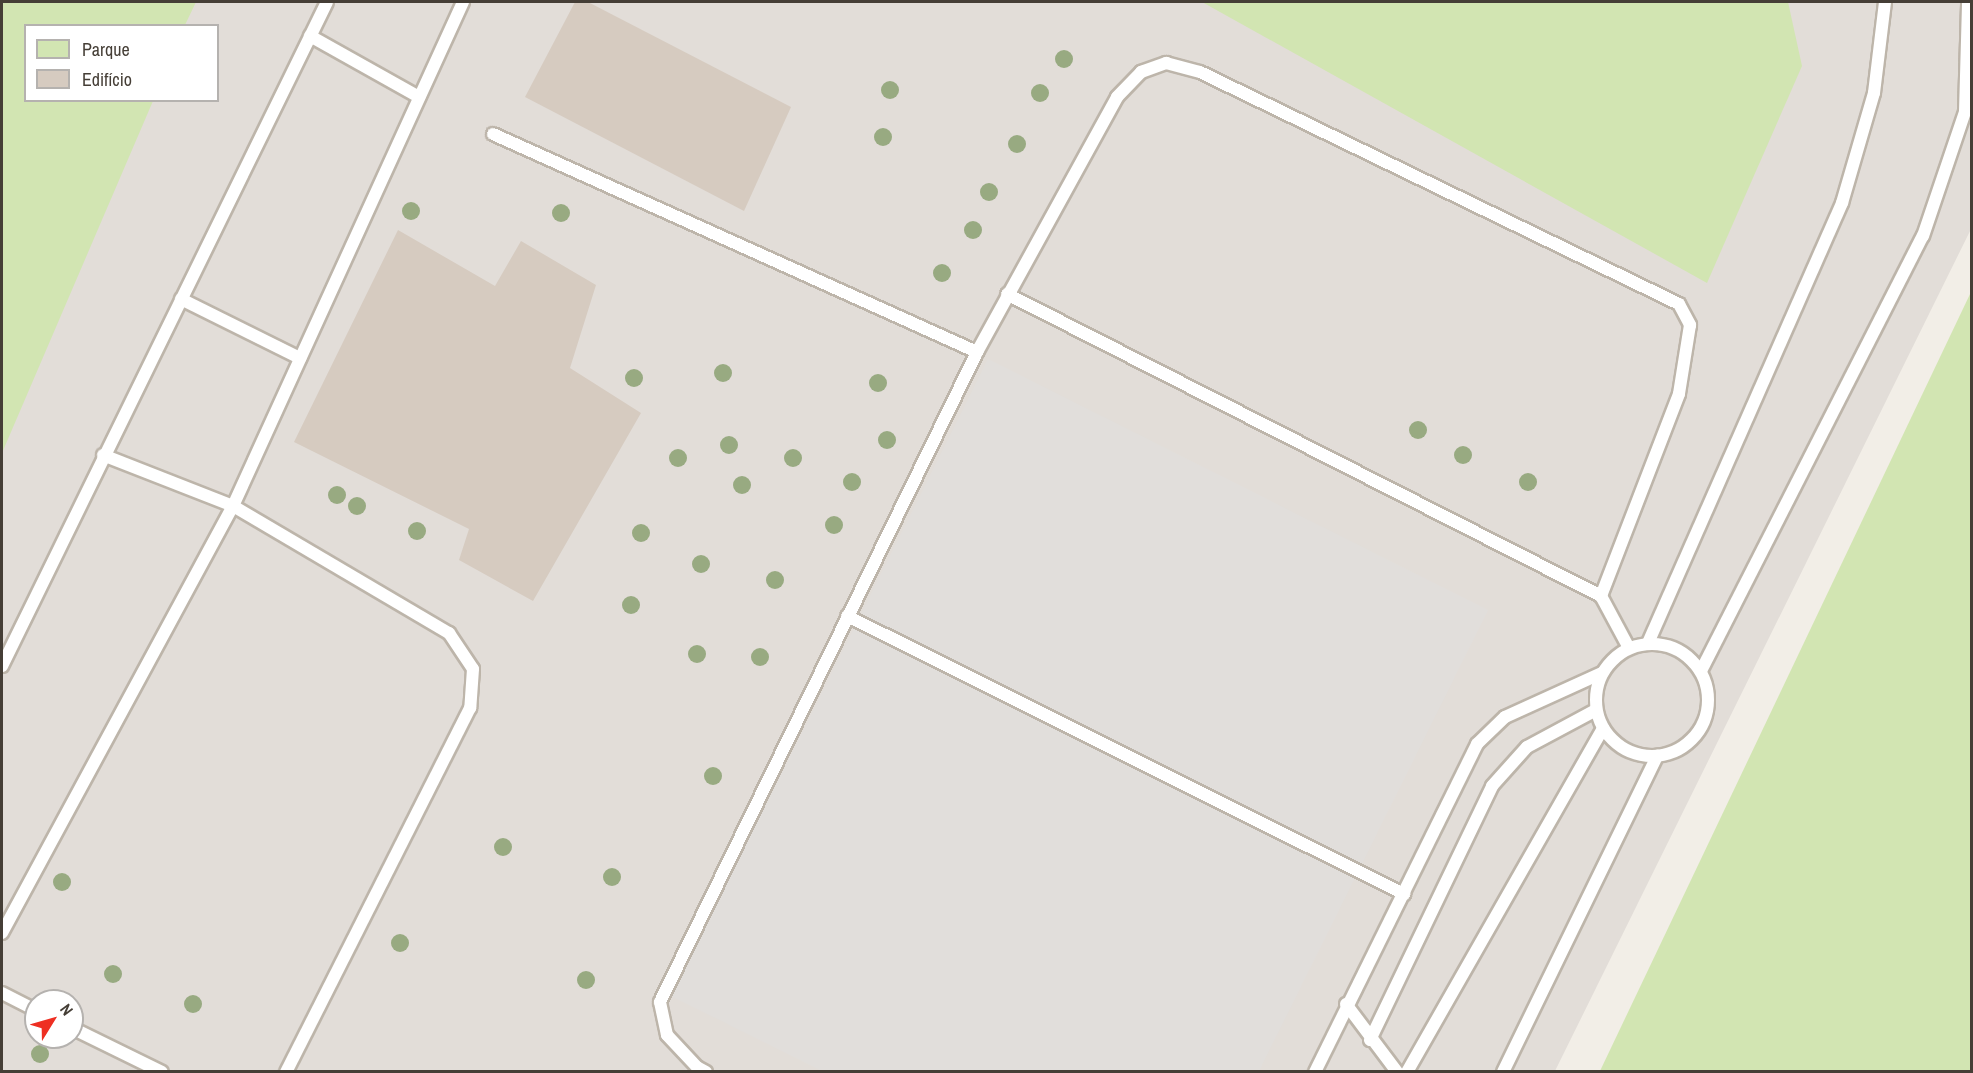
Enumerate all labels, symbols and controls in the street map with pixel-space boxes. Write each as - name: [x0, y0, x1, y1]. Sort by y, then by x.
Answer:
- legend: [24, 24, 219, 102]
- text: Parque: [82, 37, 130, 62]
- text: Edifício: [82, 67, 132, 92]
- north arrow: [24, 989, 84, 1049]
- text: N: [55, 999, 78, 1020]

